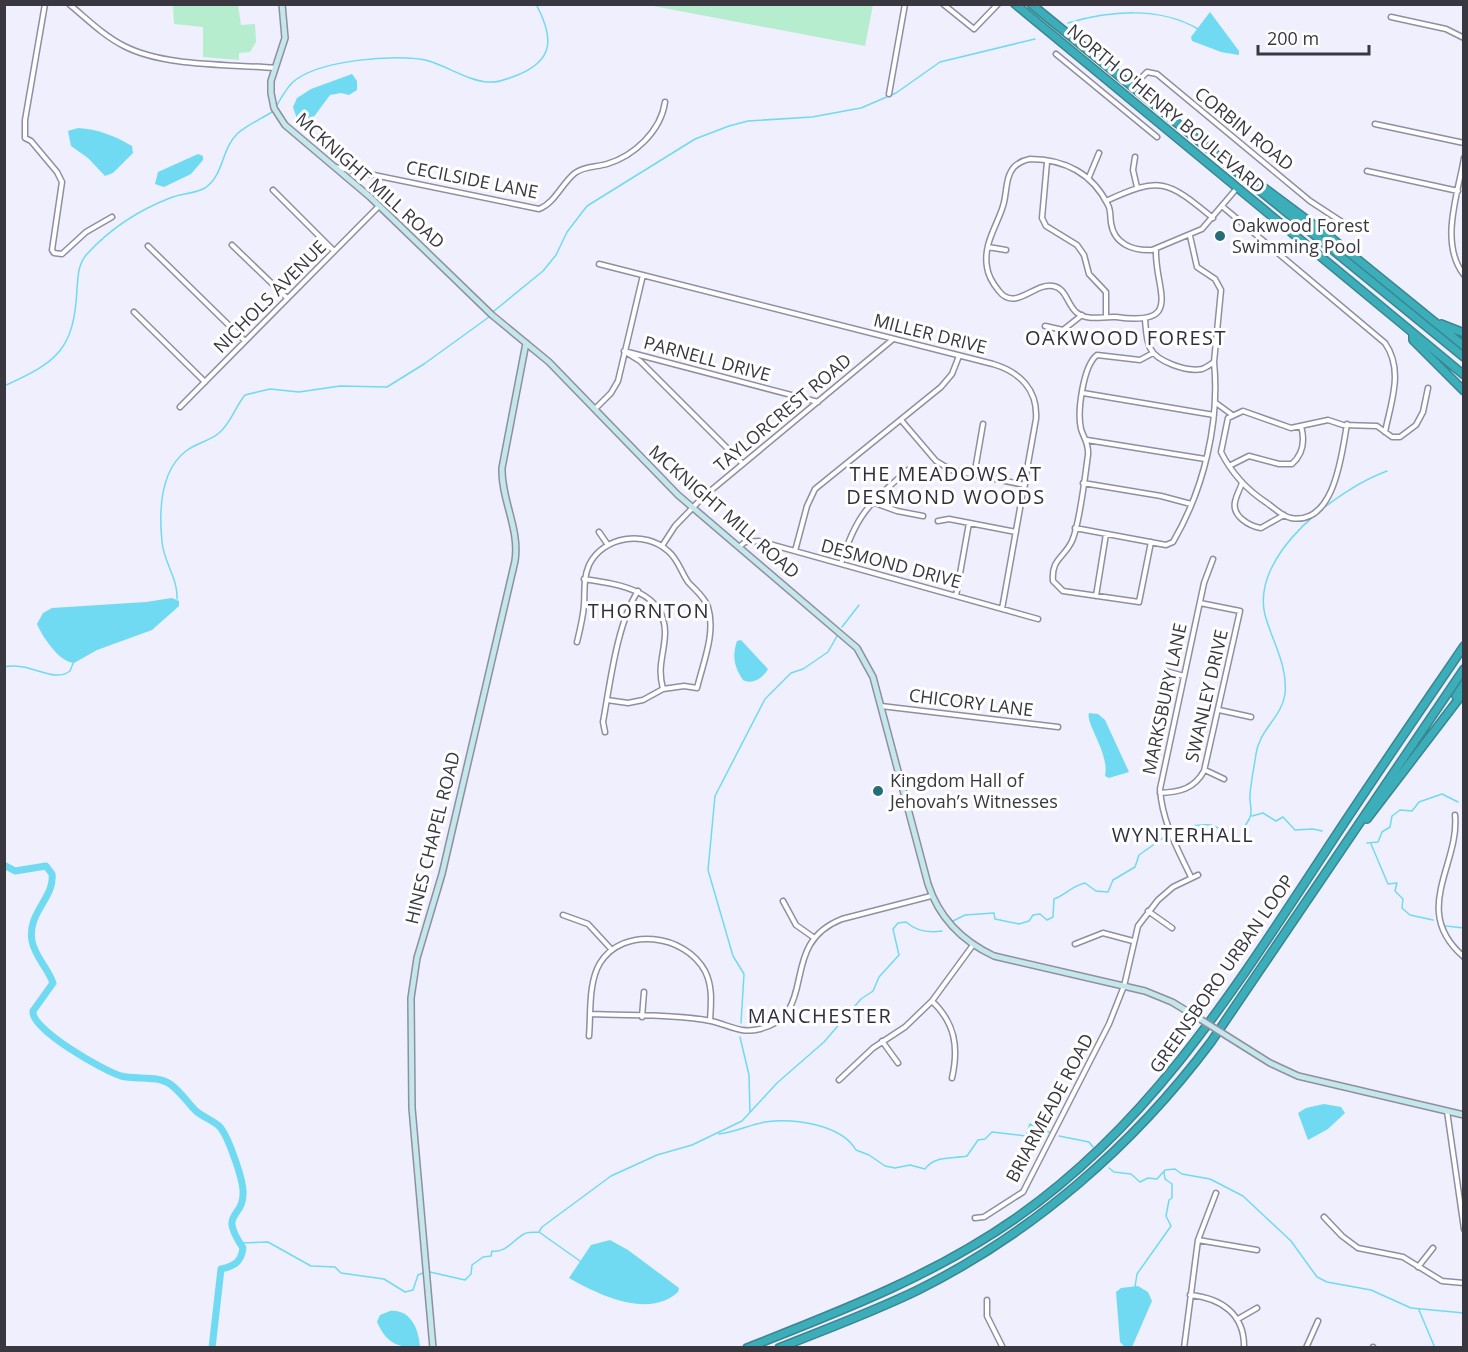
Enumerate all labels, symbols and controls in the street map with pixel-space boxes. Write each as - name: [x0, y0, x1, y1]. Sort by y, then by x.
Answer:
- street label: NORTH O'HENRY BOULEVARD: [1063, 18, 1271, 198]
- scale bar: [1258, 18, 1369, 56]
- text: 200 m: [1267, 26, 1319, 50]
- street label: CORBIN ROAD: [1190, 81, 1299, 176]
- street label: MCKNIGHT MILL ROAD: [291, 107, 450, 254]
- street label: CECILSIDE LANE: [404, 154, 540, 204]
- place label: Oakwood Forest Swimming Pool: [1232, 213, 1369, 258]
- marker: Oakwood Forest Swimming Pool: [1213, 229, 1227, 243]
- street label: NICHOLS AVENUE: [208, 235, 331, 358]
- street label: MILLER DRIVE: [871, 307, 989, 359]
- district label: OAKWOOD FOREST: [1025, 324, 1227, 351]
- street label: PARNELL DRIVE: [641, 330, 773, 386]
- street label: TAYLORCREST ROAD: [709, 348, 856, 477]
- street label: MCKNIGHT MILL ROAD: [644, 439, 805, 583]
- district label: THE MEADOWS AT DESMOND WOODS: [846, 460, 1046, 510]
- street label: DESMOND DRIVE: [818, 533, 964, 593]
- district label: THORNTON: [588, 597, 710, 624]
- street label: MARKSBURY LANE: [1136, 621, 1192, 777]
- street label: SWANLEY DRIVE: [1179, 627, 1233, 764]
- street label: CHICORY LANE: [908, 682, 1035, 722]
- street label: HINES CHAPEL ROAD: [399, 749, 465, 926]
- place label: Kingdom Hall of Jehovah’s Witnesses: [888, 768, 1058, 813]
- marker: Kingdom Hall of Jehovah’s Witnesses: [871, 784, 885, 798]
- district label: WYNTERHALL: [1112, 821, 1254, 848]
- street label: GREENSBORO URBAN LOOP: [1143, 870, 1299, 1077]
- district label: MANCHESTER: [748, 1002, 892, 1029]
- street label: BRIARMEADE ROAD: [1000, 1029, 1098, 1186]

